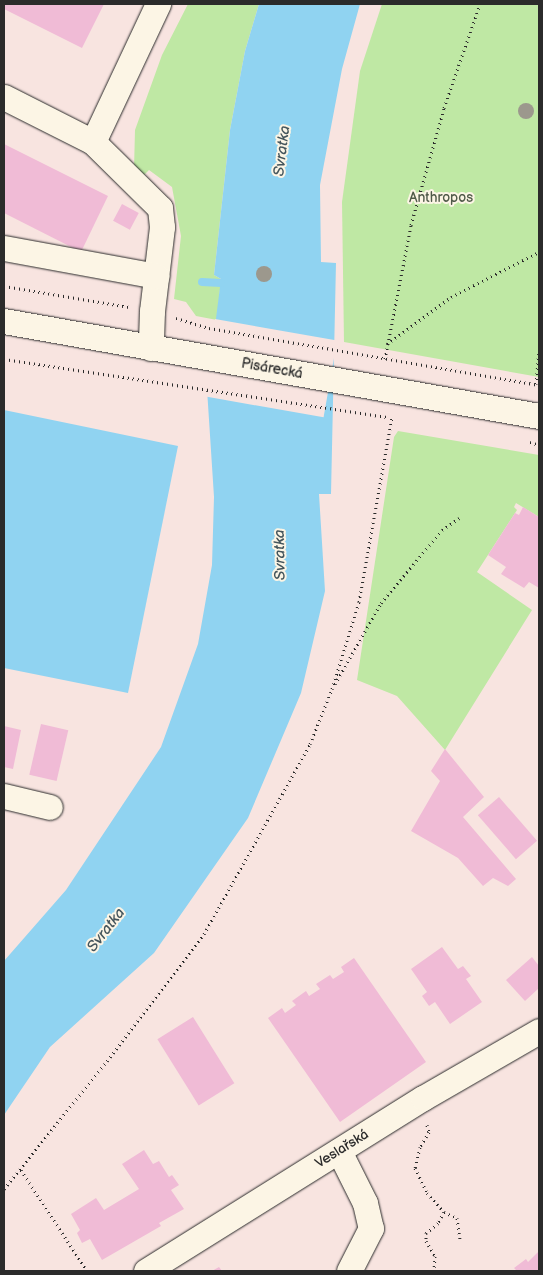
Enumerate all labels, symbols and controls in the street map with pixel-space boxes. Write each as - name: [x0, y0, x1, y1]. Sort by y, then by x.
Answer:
- water label: Svratka: [270, 125, 294, 177]
- park label: Anthropos: [409, 190, 473, 206]
- street label: Pisárecká: [240, 355, 304, 383]
- water label: Svratka: [271, 529, 289, 581]
- water label: Svratka: [83, 904, 129, 956]
- street label: Veslařská: [312, 1126, 372, 1172]

